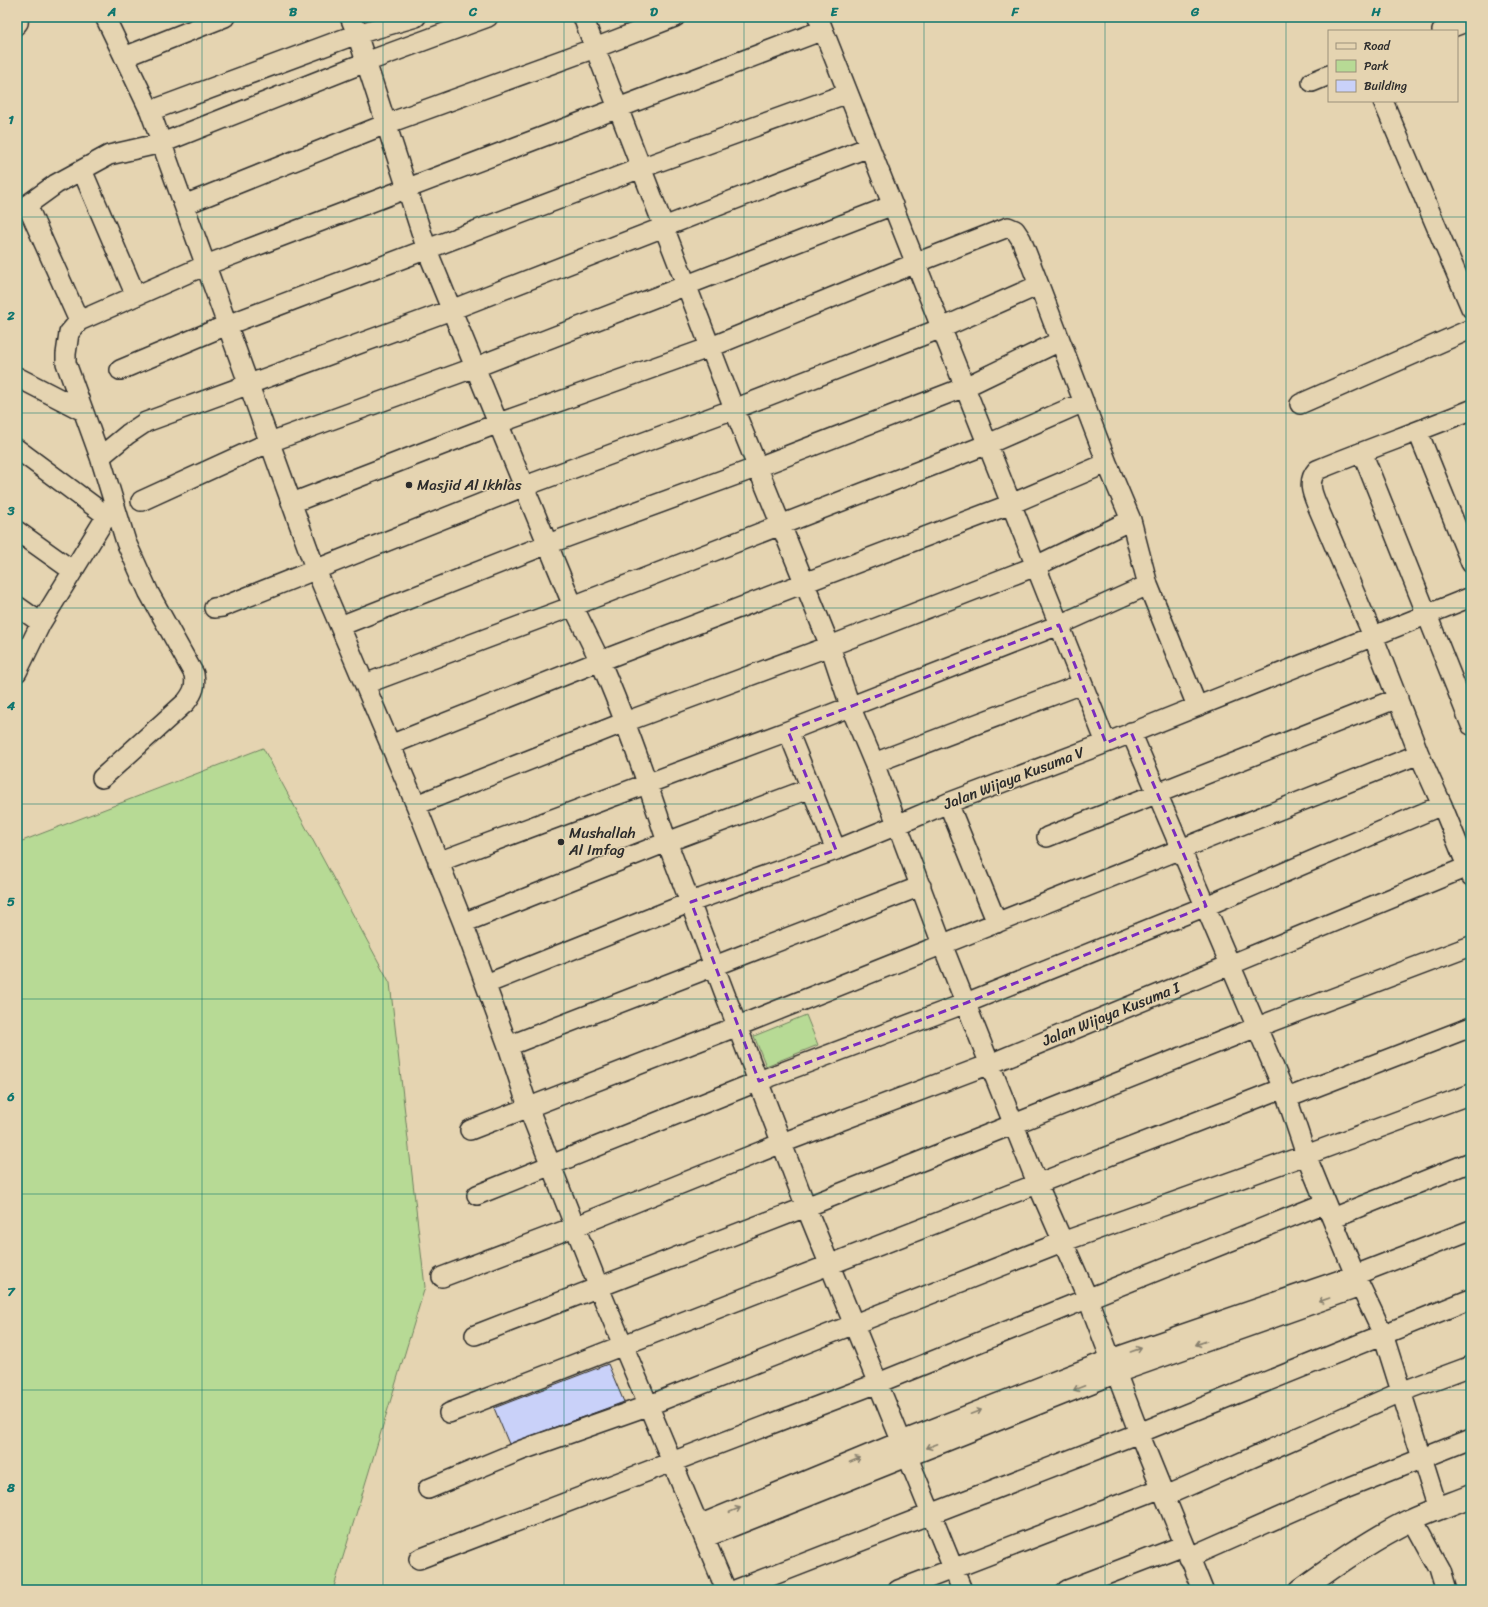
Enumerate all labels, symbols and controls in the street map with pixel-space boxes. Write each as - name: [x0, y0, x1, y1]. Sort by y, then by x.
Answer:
- text: A: [107, 0, 116, 23]
- text: B: [289, 0, 298, 23]
- text: C: [468, 0, 478, 23]
- text: D: [650, 0, 658, 23]
- text: E: [830, 0, 839, 23]
- text: F: [1010, 0, 1019, 23]
- text: G: [1190, 0, 1200, 23]
- text: H: [1370, 0, 1381, 23]
- legend: [1328, 30, 1458, 102]
- text: Road: [1364, 35, 1391, 57]
- text: Park: [1364, 55, 1389, 77]
- text: Building: [1364, 75, 1407, 97]
- text: 1: [8, 108, 14, 131]
- text: 2: [6, 304, 15, 327]
- place label: Masjid Al Ikhlas: [417, 472, 522, 498]
- marker: Masjid Al Ikhlas: [404, 480, 414, 490]
- text: 3: [6, 499, 15, 522]
- text: 4: [6, 694, 16, 717]
- street label: Jalan Wijaya Kusuma V: [939, 739, 1088, 817]
- place label: Mushallah Al Imfag: [568, 820, 636, 863]
- marker: Mushallah Al Imfag: [556, 837, 566, 847]
- text: 5: [7, 890, 15, 913]
- street label: Jalan Wijaya Kusuma I: [1037, 974, 1185, 1054]
- text: 6: [6, 1085, 15, 1108]
- text: 7: [7, 1280, 16, 1303]
- one-way arrow: [1317, 1297, 1330, 1304]
- one-way arrow: [1196, 1340, 1208, 1348]
- one-way arrow: [1130, 1346, 1143, 1353]
- one-way arrow: [1074, 1385, 1086, 1393]
- one-way arrow: [969, 1407, 981, 1415]
- one-way arrow: [927, 1443, 939, 1450]
- one-way arrow: [849, 1456, 861, 1464]
- text: 8: [6, 1476, 15, 1499]
- one-way arrow: [729, 1506, 741, 1514]

